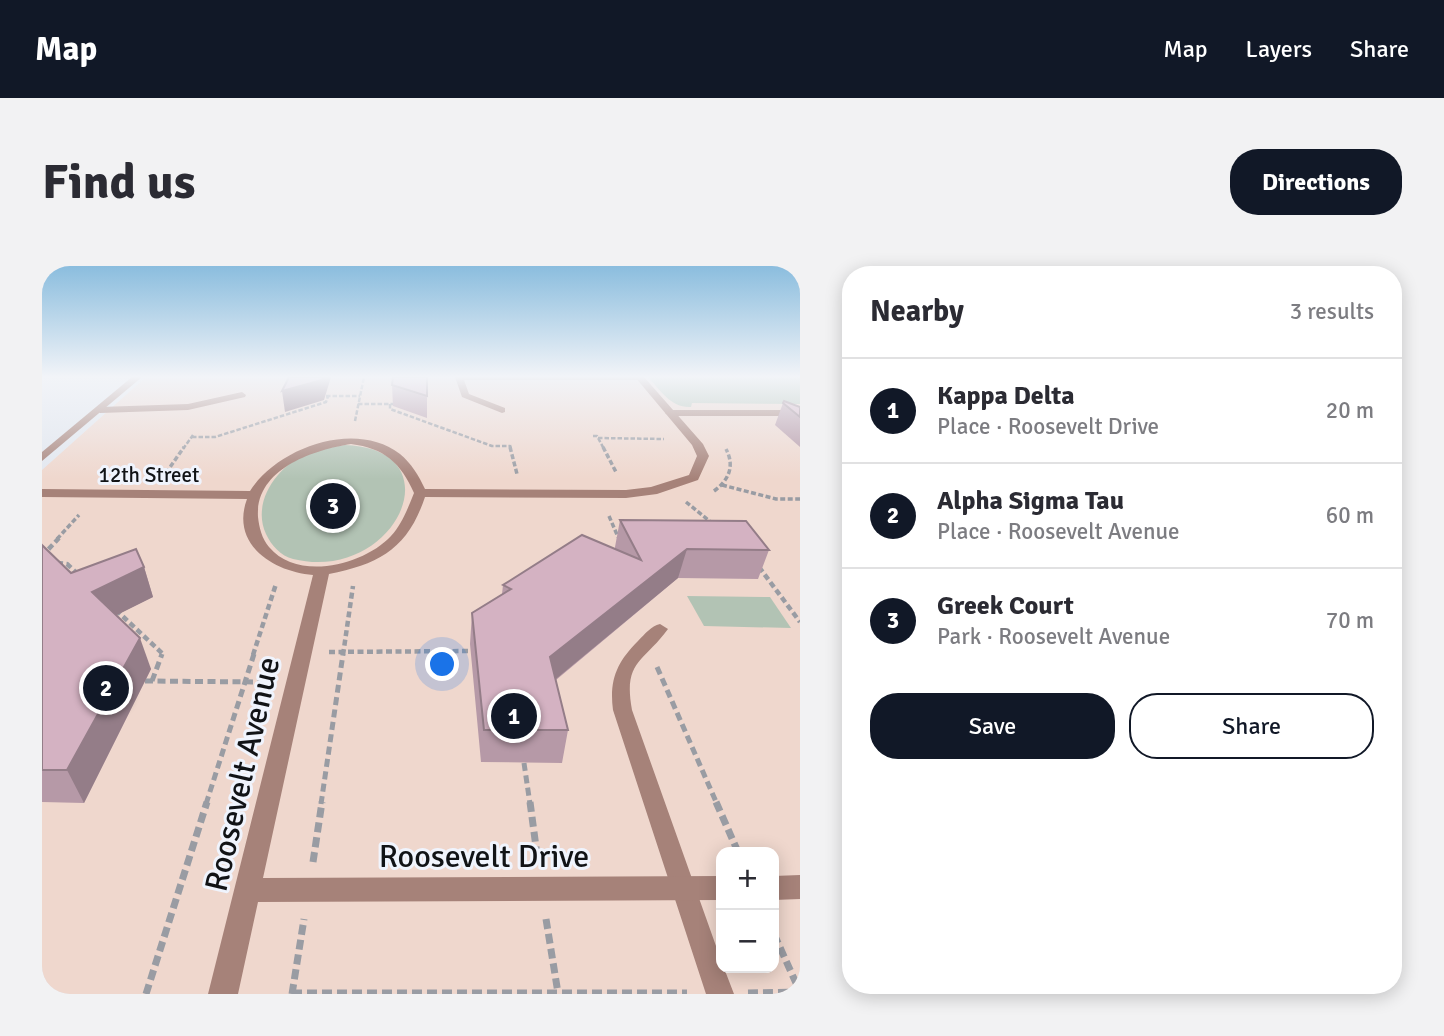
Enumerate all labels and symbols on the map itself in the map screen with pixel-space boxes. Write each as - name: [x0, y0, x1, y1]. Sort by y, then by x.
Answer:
- street label: 12th Street: [99, 462, 199, 488]
- pin: 3: [310, 480, 356, 532]
- your location: [425, 647, 459, 681]
- street label: Roosevelt Avenue: [197, 653, 288, 895]
- pin: 2: [83, 662, 129, 714]
- pin: 1: [491, 690, 537, 742]
- street label: Roosevelt Drive: [379, 837, 589, 876]

